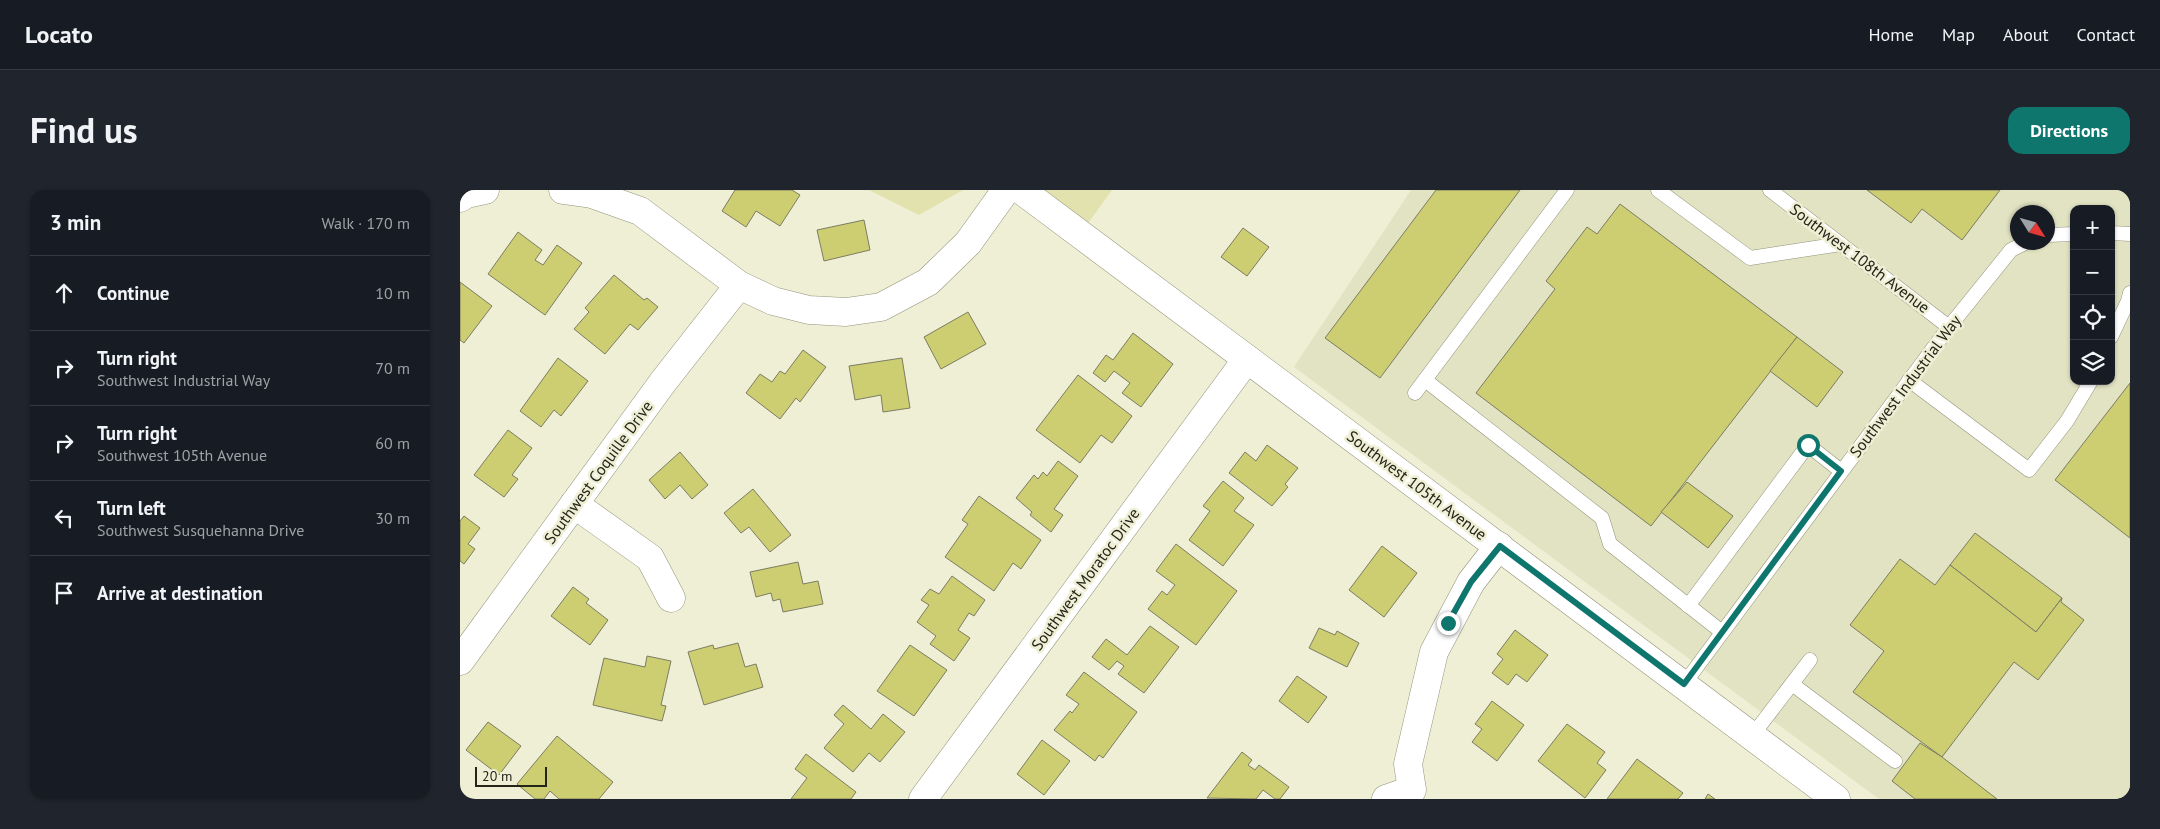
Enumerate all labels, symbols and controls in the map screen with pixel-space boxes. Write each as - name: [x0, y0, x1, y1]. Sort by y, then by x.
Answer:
- text: Locato: [25, 19, 93, 50]
- text: Home: [1868, 23, 1914, 46]
- text: Map: [1942, 23, 1975, 46]
- text: About: [2003, 23, 2049, 46]
- text: Contact: [2077, 23, 2135, 46]
- text: Find us: [30, 107, 138, 153]
- button: Directions: [2008, 107, 2130, 154]
- street label: Southwest 108th Avenue: [1786, 199, 1934, 317]
- north arrow: [2010, 205, 2055, 250]
- map controls: [2070, 205, 2115, 385]
- button: +: [2070, 205, 2115, 250]
- text: 3 min: [50, 209, 101, 236]
- text: Walk · 170 m: [321, 213, 410, 233]
- button: −: [2070, 250, 2115, 295]
- icon: ahead: [50, 279, 78, 307]
- text: Continue: [97, 281, 169, 305]
- text: 10 m: [375, 283, 410, 303]
- button: locate: [2070, 295, 2115, 340]
- street label: Southwest Industrial Way: [1845, 310, 1965, 461]
- button: layers: [2070, 340, 2115, 385]
- text: Turn right: [97, 346, 177, 370]
- icon: right: [50, 354, 78, 382]
- text: 70 m: [375, 358, 410, 378]
- text: Southwest Industrial Way: [97, 370, 270, 390]
- street label: Southwest Coquille Drive: [539, 396, 657, 548]
- text: Turn right: [97, 421, 177, 445]
- street label: Southwest 105th Avenue: [1343, 426, 1491, 544]
- icon: right: [50, 429, 78, 457]
- text: 60 m: [375, 433, 410, 453]
- route start: [1797, 434, 1820, 457]
- text: Southwest 105th Avenue: [97, 445, 267, 465]
- text: Turn left: [97, 496, 166, 520]
- icon: left: [50, 504, 78, 532]
- street label: Southwest Moratoc Drive: [1027, 504, 1143, 654]
- text: 30 m: [375, 508, 410, 528]
- text: Southwest Susquehanna Drive: [97, 520, 304, 540]
- icon: arrive: [50, 579, 78, 607]
- text: Arrive at destination: [97, 581, 263, 605]
- route end: [1437, 612, 1460, 635]
- scale bar: [475, 764, 548, 787]
- text: 20 m: [482, 767, 512, 785]

